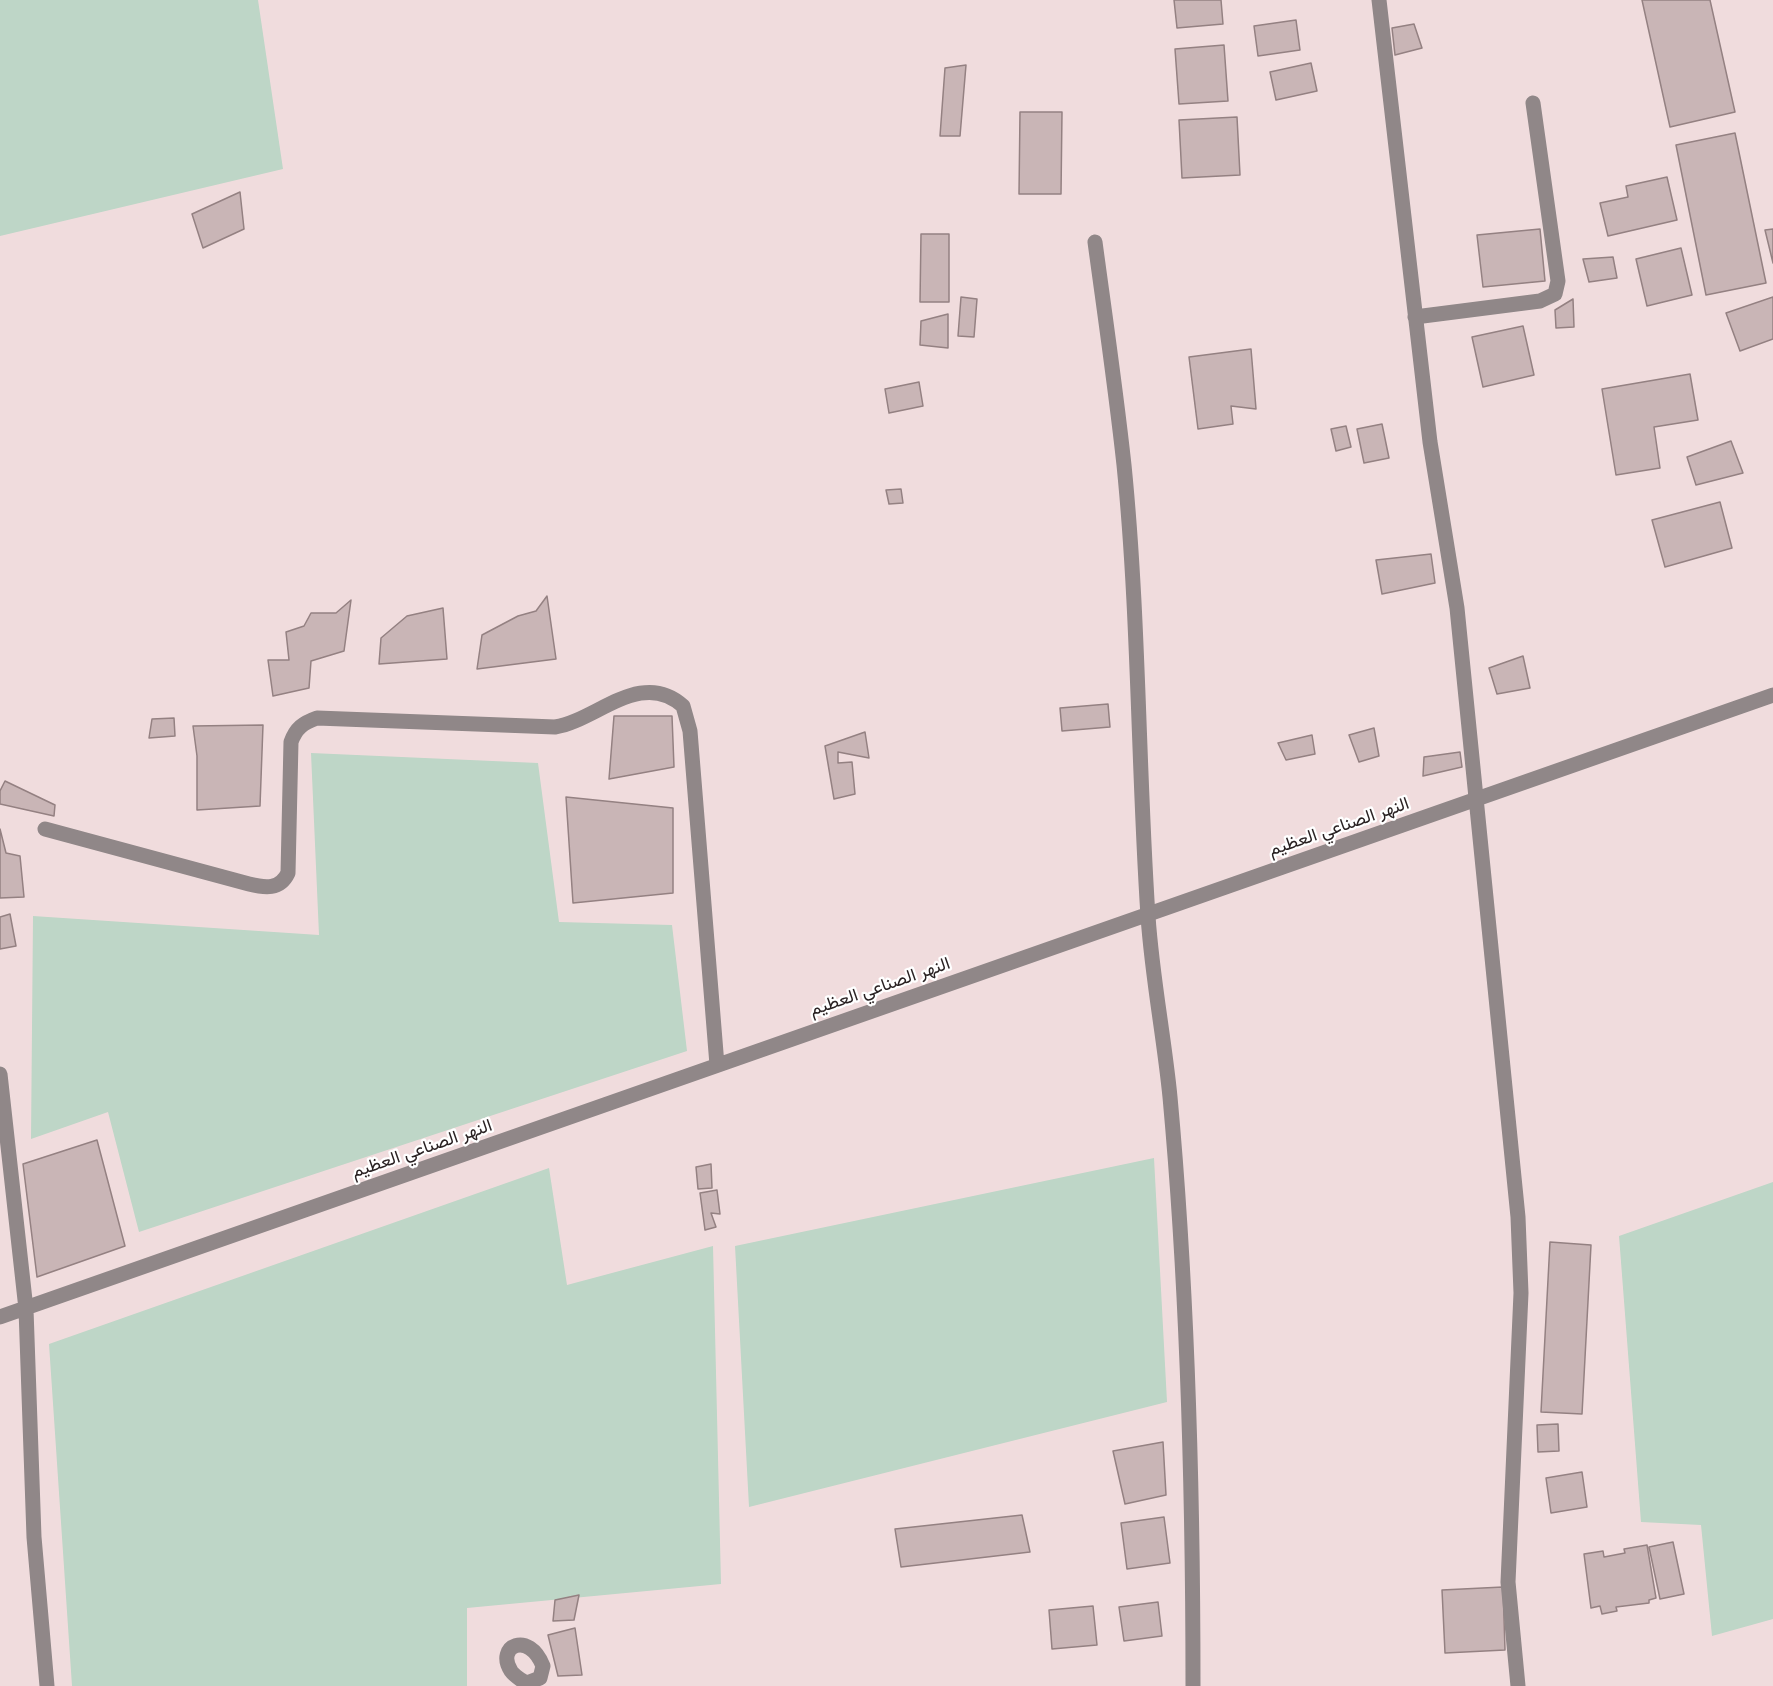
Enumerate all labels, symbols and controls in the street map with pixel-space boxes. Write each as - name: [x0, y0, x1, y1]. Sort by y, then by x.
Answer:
- street label: النهر الصناعي العظيم: [1266, 793, 1412, 861]
- street label: النهر الصناعي العظيم: [807, 953, 953, 1021]
- street label: النهر الصناعي العظيم: [349, 1115, 495, 1183]

